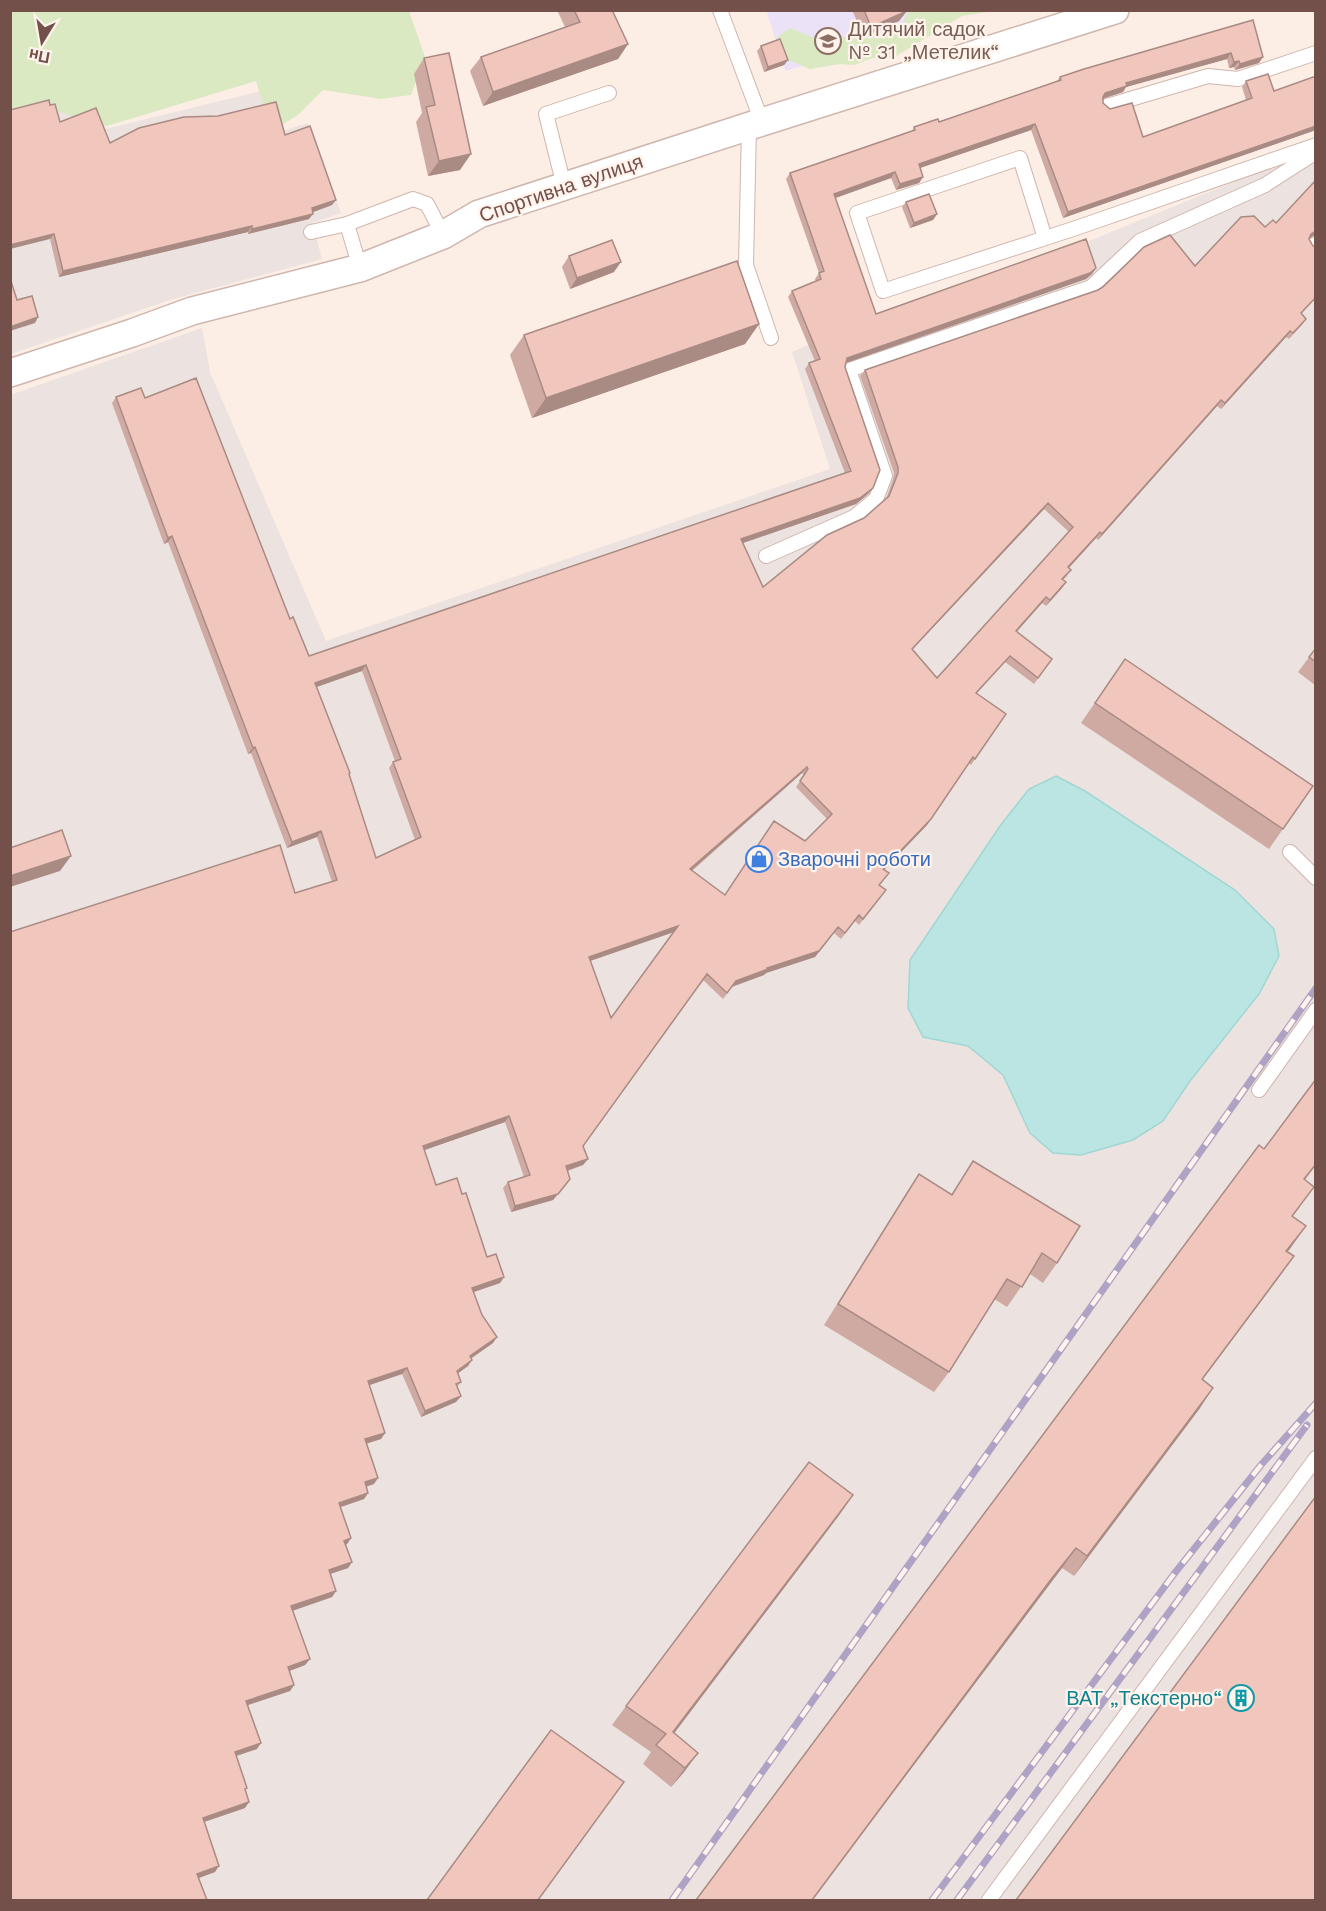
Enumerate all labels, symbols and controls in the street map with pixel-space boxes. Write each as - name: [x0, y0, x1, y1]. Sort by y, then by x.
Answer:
- north arrow: [12, 12, 72, 72]
- place label: Дитячий садок № 31 „Метелик“: [848, 17, 999, 64]
- school or university icon: Дитячий садок № 31 „Метелик“: [813, 26, 843, 56]
- text: Пн: [27, 45, 51, 68]
- street label: Спортивна вулиця: [476, 149, 646, 227]
- shop icon: Зварочні роботи: [744, 844, 774, 874]
- place label: Зварочні роботи: [778, 847, 931, 871]
- building icon: ВАТ „Текстерно“: [1226, 1683, 1256, 1713]
- place label: ВАТ „Текстерно“: [1066, 1686, 1222, 1710]

